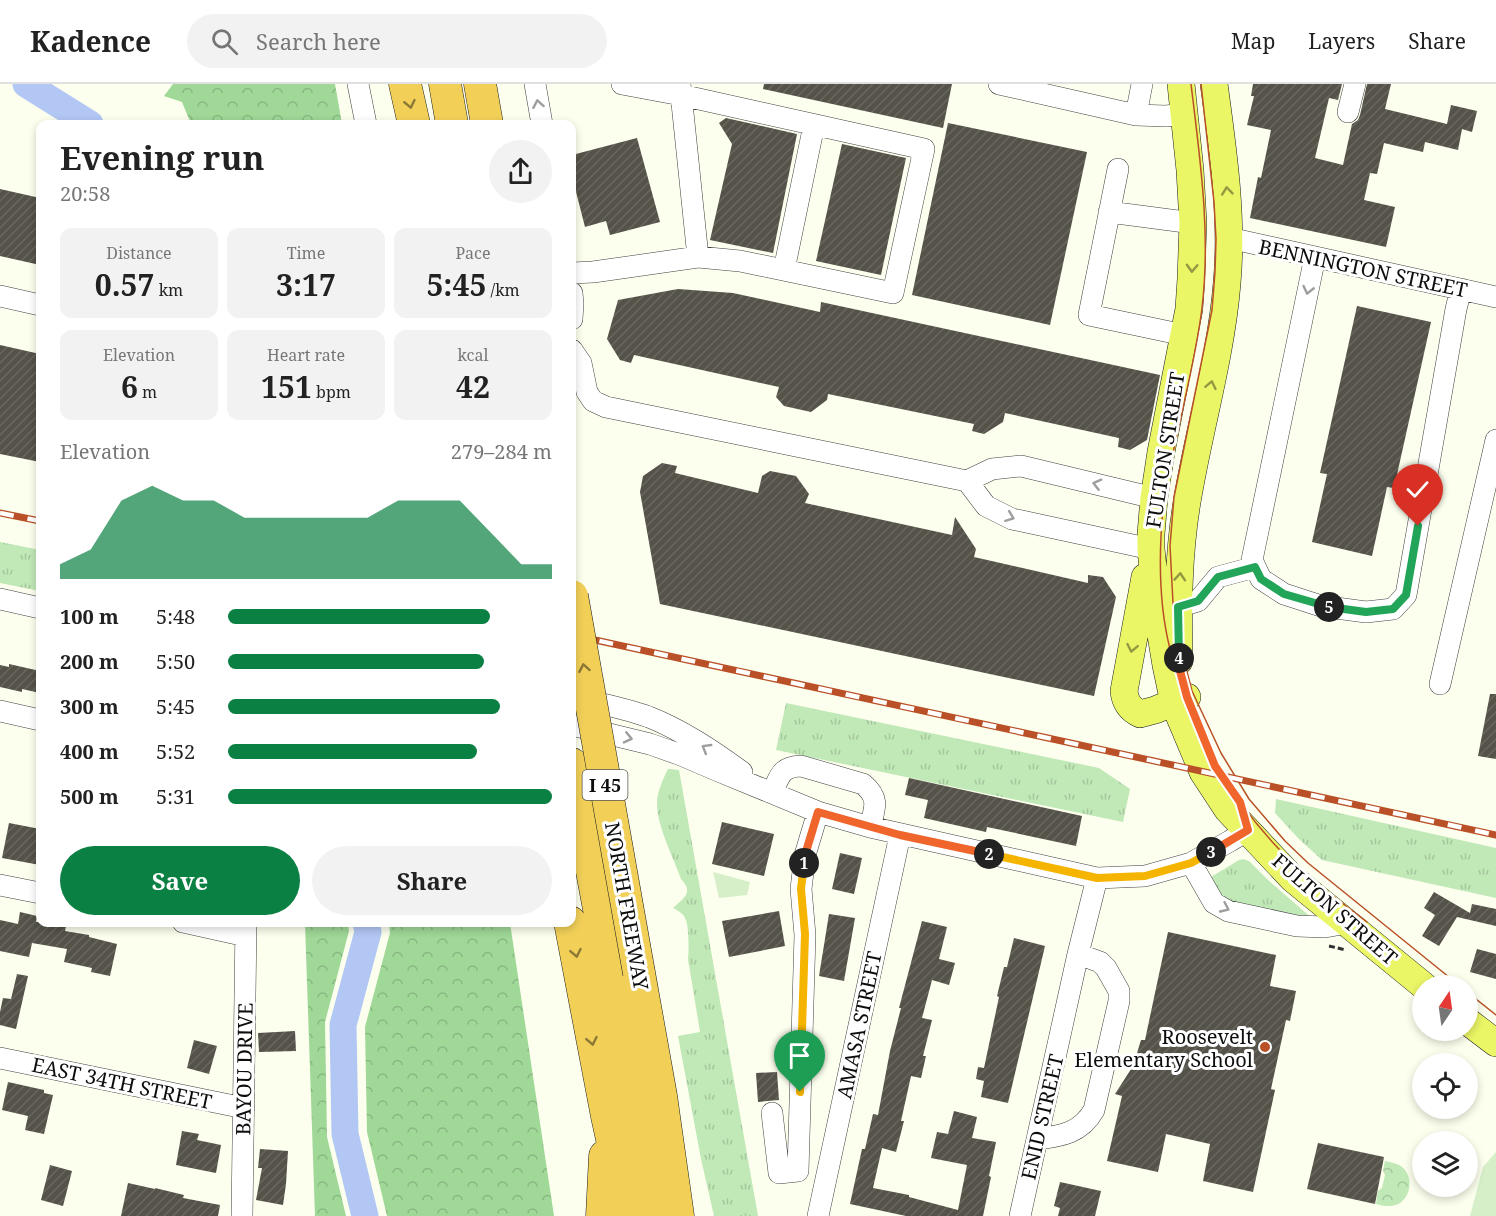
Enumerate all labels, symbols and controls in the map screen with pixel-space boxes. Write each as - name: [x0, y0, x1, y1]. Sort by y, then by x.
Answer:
- search box: [187, 14, 607, 68]
- text: Kadence: [30, 22, 151, 60]
- icon: search: [208, 25, 241, 58]
- text: Search here: [256, 26, 381, 56]
- text: Map: [1231, 27, 1275, 55]
- text: Layers: [1308, 27, 1375, 55]
- text: Share: [1408, 27, 1466, 55]
- one-way arrow: [403, 99, 416, 109]
- one-way arrow: [532, 100, 545, 110]
- text: Evening run: [60, 135, 264, 180]
- button: share: [489, 140, 552, 203]
- text: 20:58: [60, 180, 110, 207]
- one-way arrow: [1221, 187, 1234, 196]
- street label: BENNINGTON STREET: [1256, 233, 1470, 303]
- text: Distance: [106, 242, 172, 264]
- text: Time: [287, 242, 325, 264]
- text: Pace: [455, 242, 491, 264]
- one-way arrow: [1185, 263, 1198, 272]
- text: 0.57: [95, 264, 155, 305]
- text: 3:17: [276, 264, 336, 305]
- text: 5:45: [426, 264, 486, 305]
- text: km: [155, 279, 183, 301]
- text: /km: [486, 279, 520, 301]
- one-way arrow: [1302, 285, 1315, 295]
- text: Elevation: [103, 344, 175, 366]
- text: Heart rate: [267, 344, 345, 366]
- text: kcal: [458, 344, 488, 366]
- text: 6: [121, 366, 138, 407]
- text: 151: [261, 366, 312, 407]
- text: 42: [456, 366, 490, 407]
- street label: FULTON STREET: [1139, 370, 1191, 530]
- one-way arrow: [1203, 380, 1216, 390]
- text: m: [138, 381, 157, 403]
- text: bpm: [312, 381, 351, 403]
- text: Elevation: [60, 438, 150, 465]
- text: 279–284 m: [451, 438, 552, 465]
- pin: [1392, 464, 1443, 526]
- icon: check: [1401, 473, 1434, 506]
- one-way arrow: [1092, 479, 1102, 492]
- one-way arrow: [1004, 510, 1015, 522]
- one-way arrow: [1173, 572, 1186, 581]
- pin: 5: [1314, 592, 1344, 622]
- text: 5: [1324, 596, 1334, 618]
- text: 100 m: [60, 603, 119, 630]
- text: 5:48: [156, 603, 195, 630]
- one-way arrow: [1126, 643, 1139, 653]
- pin: 4: [1164, 643, 1194, 673]
- text: 4: [1174, 647, 1184, 669]
- text: 200 m: [60, 648, 119, 675]
- text: 5:50: [156, 648, 195, 675]
- one-way arrow: [579, 663, 591, 672]
- text: 300 m: [60, 693, 119, 720]
- text: 5:45: [156, 693, 195, 720]
- one-way arrow: [623, 731, 633, 744]
- text: 400 m: [60, 738, 119, 765]
- text: 5:52: [156, 738, 195, 765]
- one-way arrow: [702, 744, 712, 755]
- road number: I 45: [582, 770, 628, 800]
- text: 500 m: [60, 783, 119, 810]
- text: 5:31: [156, 783, 195, 810]
- street label: NORTH FREEWAY: [599, 820, 655, 993]
- pin: 3: [1196, 837, 1226, 867]
- pin: 2: [974, 839, 1004, 869]
- text: 3: [1206, 841, 1216, 863]
- text: 2: [984, 843, 994, 865]
- button: Save: [60, 846, 300, 915]
- button: Share: [312, 846, 552, 915]
- street label: FULTON STREET: [1267, 847, 1403, 971]
- pin: 1: [789, 848, 819, 878]
- text: 1: [799, 852, 809, 874]
- one-way arrow: [1218, 901, 1229, 913]
- one-way arrow: [569, 948, 582, 958]
- street label: AMASA STREET: [830, 949, 888, 1101]
- north arrow: [1412, 975, 1478, 1041]
- map controls: [1412, 975, 1478, 1197]
- street label: BAYOU DRIVE: [229, 1002, 259, 1136]
- place label: Roosevelt Elementary School: [1074, 1023, 1253, 1073]
- pin: [774, 1030, 825, 1092]
- one-way arrow: [585, 1035, 598, 1045]
- icon: arrive: [783, 1039, 816, 1072]
- marker: Roosevelt Elementary School: [1258, 1040, 1272, 1054]
- street label: EAST 34TH STREET: [30, 1051, 214, 1115]
- street label: ENID STREET: [1014, 1052, 1070, 1182]
- button: locate: [1412, 1053, 1478, 1119]
- button: layers: [1412, 1131, 1478, 1197]

